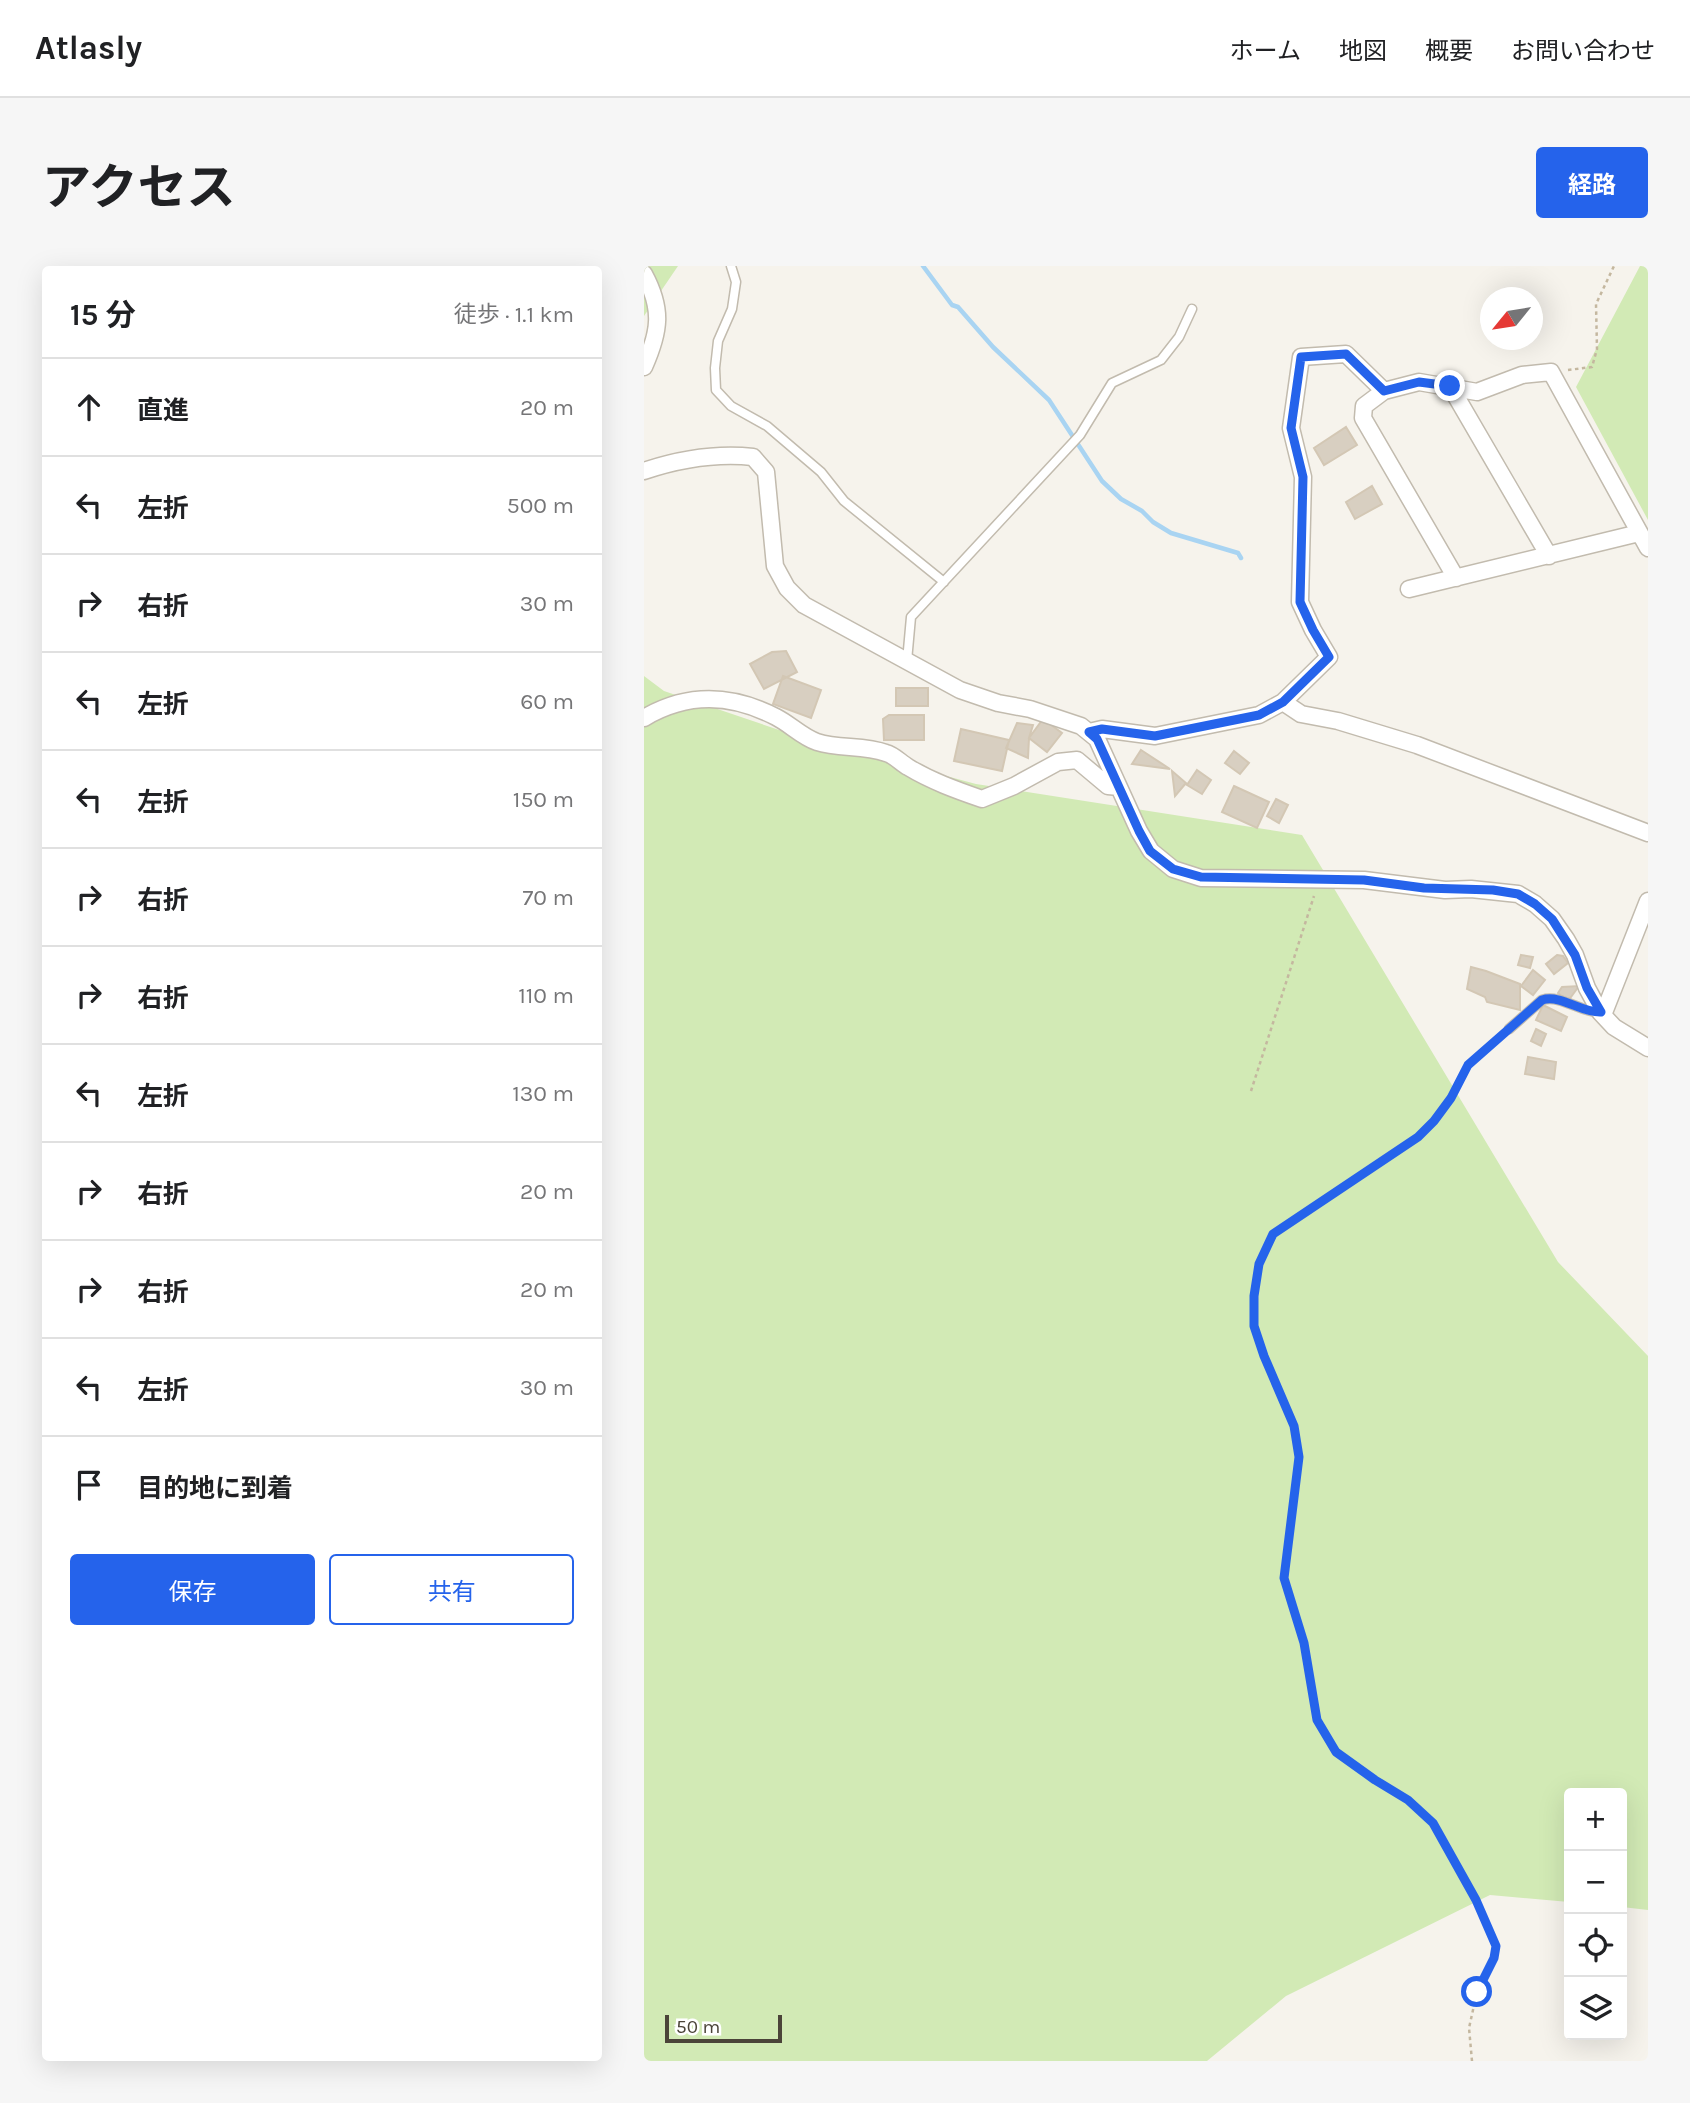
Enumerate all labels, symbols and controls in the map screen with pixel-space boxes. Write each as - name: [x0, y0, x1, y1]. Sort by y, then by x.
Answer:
- text: Atlasly: [35, 29, 142, 67]
- text: ホーム: [1230, 37, 1301, 65]
- text: 地図: [1339, 37, 1387, 65]
- text: 概要: [1425, 37, 1473, 65]
- text: お問い合わせ: [1511, 37, 1655, 65]
- button: 経路: [1536, 147, 1648, 218]
- text: アクセス: [42, 159, 236, 216]
- north arrow: [1480, 287, 1543, 350]
- text: 15 分: [70, 297, 136, 333]
- text: 徒歩 · 1.1 km: [454, 301, 574, 328]
- route end: [1434, 370, 1465, 401]
- icon: ahead: [70, 388, 108, 426]
- text: 20 m: [520, 394, 574, 421]
- text: 直進: [137, 395, 189, 426]
- icon: left: [70, 486, 108, 524]
- text: 500 m: [507, 492, 574, 519]
- text: 左折: [137, 493, 189, 524]
- icon: right: [70, 584, 108, 622]
- text: 30 m: [520, 590, 574, 617]
- text: 右折: [137, 591, 189, 622]
- icon: left: [70, 682, 108, 720]
- text: 60 m: [520, 688, 574, 715]
- text: 左折: [137, 689, 189, 720]
- icon: left: [70, 780, 108, 818]
- text: 150 m: [513, 786, 574, 813]
- text: 左折: [137, 787, 189, 818]
- icon: right: [70, 878, 108, 916]
- text: 70 m: [523, 884, 574, 911]
- text: 右折: [137, 885, 189, 916]
- icon: right: [70, 976, 108, 1014]
- text: 110 m: [518, 982, 574, 1009]
- text: 右折: [137, 983, 189, 1014]
- icon: left: [70, 1074, 108, 1112]
- text: 130 m: [512, 1080, 574, 1107]
- text: 左折: [137, 1081, 189, 1112]
- icon: right: [70, 1172, 108, 1210]
- text: 20 m: [520, 1178, 574, 1205]
- text: 右折: [137, 1179, 189, 1210]
- icon: right: [70, 1270, 108, 1308]
- text: 20 m: [520, 1276, 574, 1303]
- text: 右折: [137, 1277, 189, 1308]
- icon: left: [70, 1368, 108, 1406]
- text: 30 m: [520, 1374, 574, 1401]
- text: 左折: [137, 1375, 189, 1406]
- icon: arrive: [70, 1466, 108, 1504]
- text: 目的地に到着: [137, 1473, 293, 1504]
- button: 保存: [70, 1554, 315, 1625]
- button: 共有: [329, 1554, 574, 1625]
- map controls: [1564, 1788, 1627, 2040]
- button: +: [1564, 1788, 1627, 1851]
- button: −: [1564, 1851, 1627, 1914]
- button: locate: [1564, 1914, 1627, 1977]
- route start: [1461, 1976, 1492, 2007]
- button: layers: [1564, 1977, 1627, 2040]
- scale bar: [665, 2012, 782, 2044]
- text: 50 m: [676, 2016, 720, 2038]

